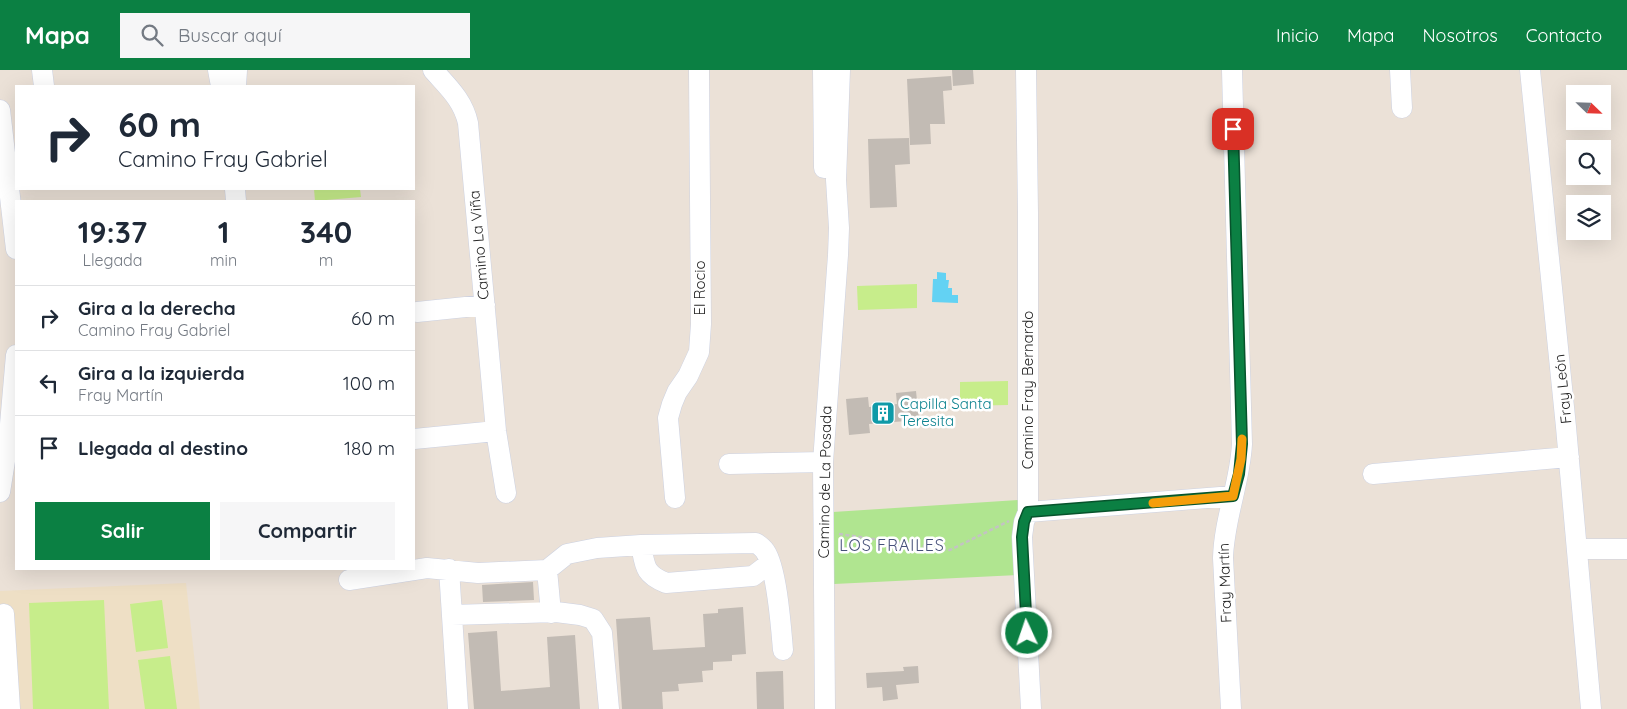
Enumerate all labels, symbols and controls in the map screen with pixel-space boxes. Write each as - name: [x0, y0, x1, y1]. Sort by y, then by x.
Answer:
- search box: [120, 13, 470, 58]
- text: Mapa: [25, 20, 90, 50]
- icon: search: [138, 21, 166, 49]
- text: Buscar aquí: [178, 23, 282, 47]
- text: Inicio: [1276, 24, 1319, 47]
- text: Mapa: [1347, 24, 1395, 47]
- text: Nosotros: [1423, 24, 1498, 47]
- text: Contacto: [1526, 24, 1602, 47]
- north arrow: [1566, 85, 1611, 130]
- map controls: [1566, 85, 1611, 240]
- text: 60 m: [118, 102, 201, 146]
- icon: right: [35, 105, 100, 170]
- pin: [1212, 108, 1254, 150]
- icon: arrive: [1219, 115, 1247, 143]
- button: search: [1566, 140, 1611, 185]
- text: Camino Fray Gabriel: [118, 145, 328, 173]
- street label: Camino La Viña: [464, 190, 493, 301]
- button: layers: [1566, 195, 1611, 240]
- text: 19:37: [78, 213, 147, 251]
- text: 1: [218, 213, 229, 251]
- text: 340: [300, 213, 352, 251]
- text: Llegada: [83, 250, 143, 270]
- text: min: [210, 250, 237, 270]
- text: m: [319, 250, 333, 270]
- street label: El Rocio: [690, 260, 709, 316]
- text: Gira a la derecha: [78, 296, 236, 320]
- icon: right: [35, 304, 63, 332]
- text: 60 m: [351, 306, 395, 330]
- street label: Camino Fray Bernardo: [1018, 311, 1037, 469]
- text: Camino Fray Gabriel: [78, 320, 231, 340]
- street label: Fray León: [1549, 353, 1576, 425]
- text: Gira a la izquierda: [78, 361, 245, 385]
- icon: left: [35, 369, 63, 397]
- text: 100 m: [343, 371, 395, 395]
- text: Fray Martín: [78, 385, 163, 405]
- place label: Capilla Santa Teresita: [900, 394, 992, 430]
- building icon: Capilla Santa Teresita: [870, 400, 896, 426]
- street label: Camino de La Posada: [814, 405, 835, 558]
- icon: arrive: [35, 434, 63, 462]
- text: Llegada al destino: [78, 436, 248, 460]
- text: 180 m: [344, 436, 395, 460]
- button: Salir: [35, 502, 210, 560]
- button: Compartir: [220, 502, 395, 560]
- district label: LOS FRAILES: [839, 535, 945, 555]
- street label: Fray Martín: [1214, 543, 1235, 623]
- position arrow: [1000, 606, 1052, 658]

